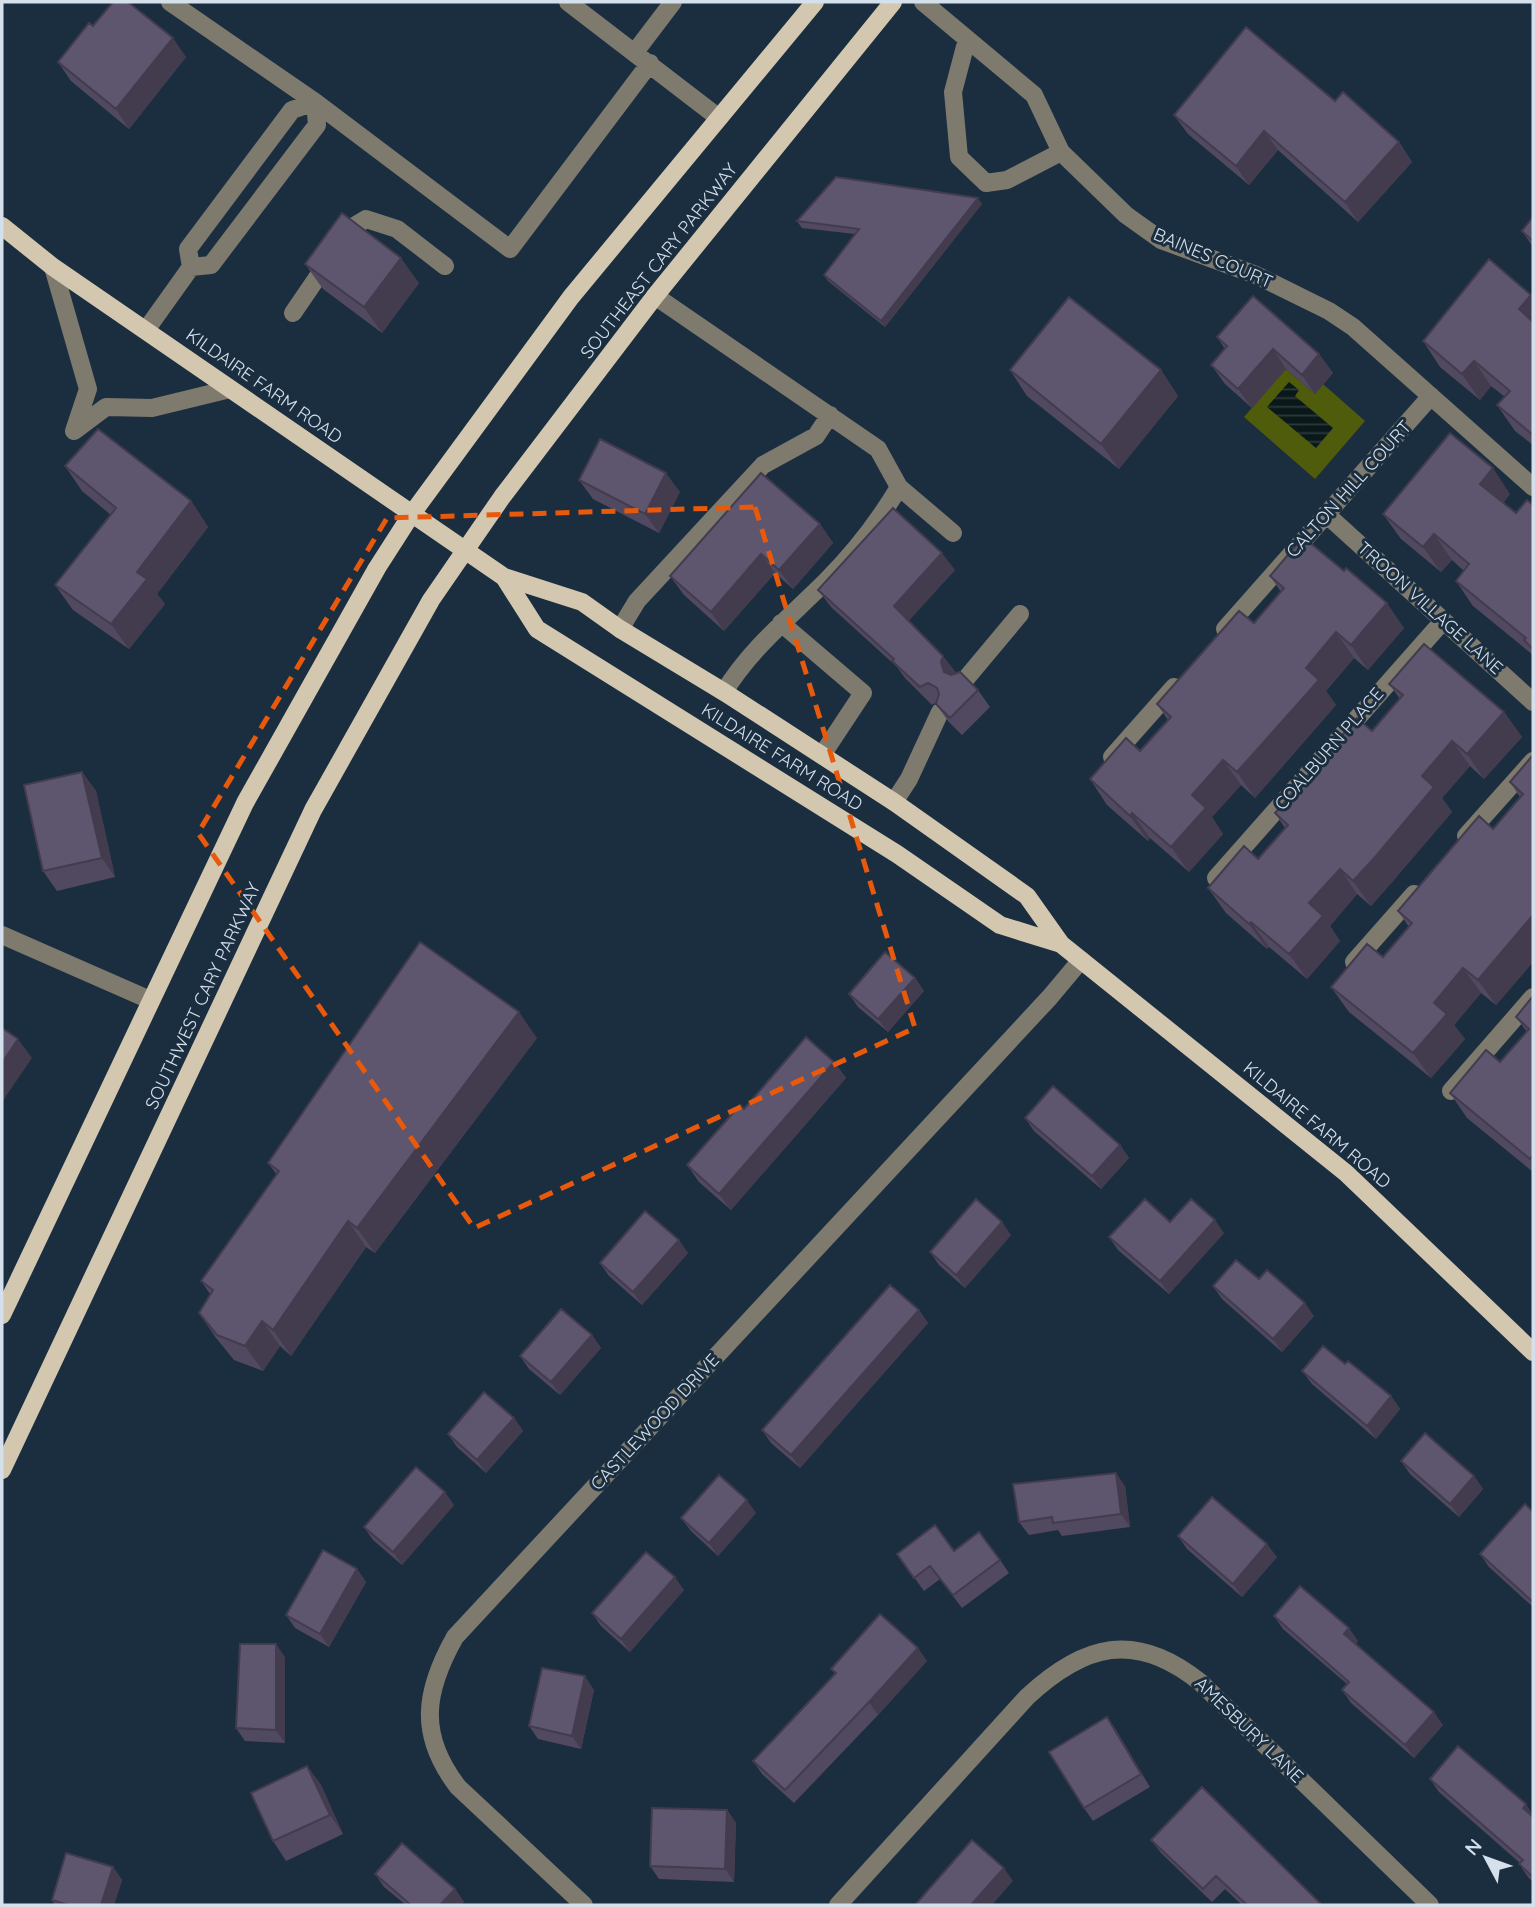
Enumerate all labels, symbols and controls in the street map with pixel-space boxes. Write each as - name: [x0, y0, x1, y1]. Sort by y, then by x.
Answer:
- street label: SOUTHEAST CARY PARKWAY: [575, 158, 742, 363]
- street label: BAINES COURT: [1150, 222, 1276, 293]
- street label: KILDAIRE FARM ROAD: [182, 323, 347, 448]
- street label: CALTON HILL COURT: [1281, 415, 1416, 562]
- street label: TROON VILLAGE LANE: [1353, 536, 1508, 679]
- street label: COALBURN PLACE: [1269, 683, 1388, 815]
- street label: KILDAIRE FARM ROAD: [697, 698, 867, 816]
- street label: SOUTHWEST CARY PARKWAY: [140, 879, 265, 1113]
- street label: KILDAIRE FARM ROAD: [1239, 1056, 1396, 1193]
- street label: CASTLEWOOD DRIVE: [585, 1348, 724, 1495]
- street label: AMESBURY LANE: [1190, 1672, 1309, 1787]
- north arrow: [1451, 1823, 1521, 1893]
- text: N: [1460, 1834, 1487, 1860]

